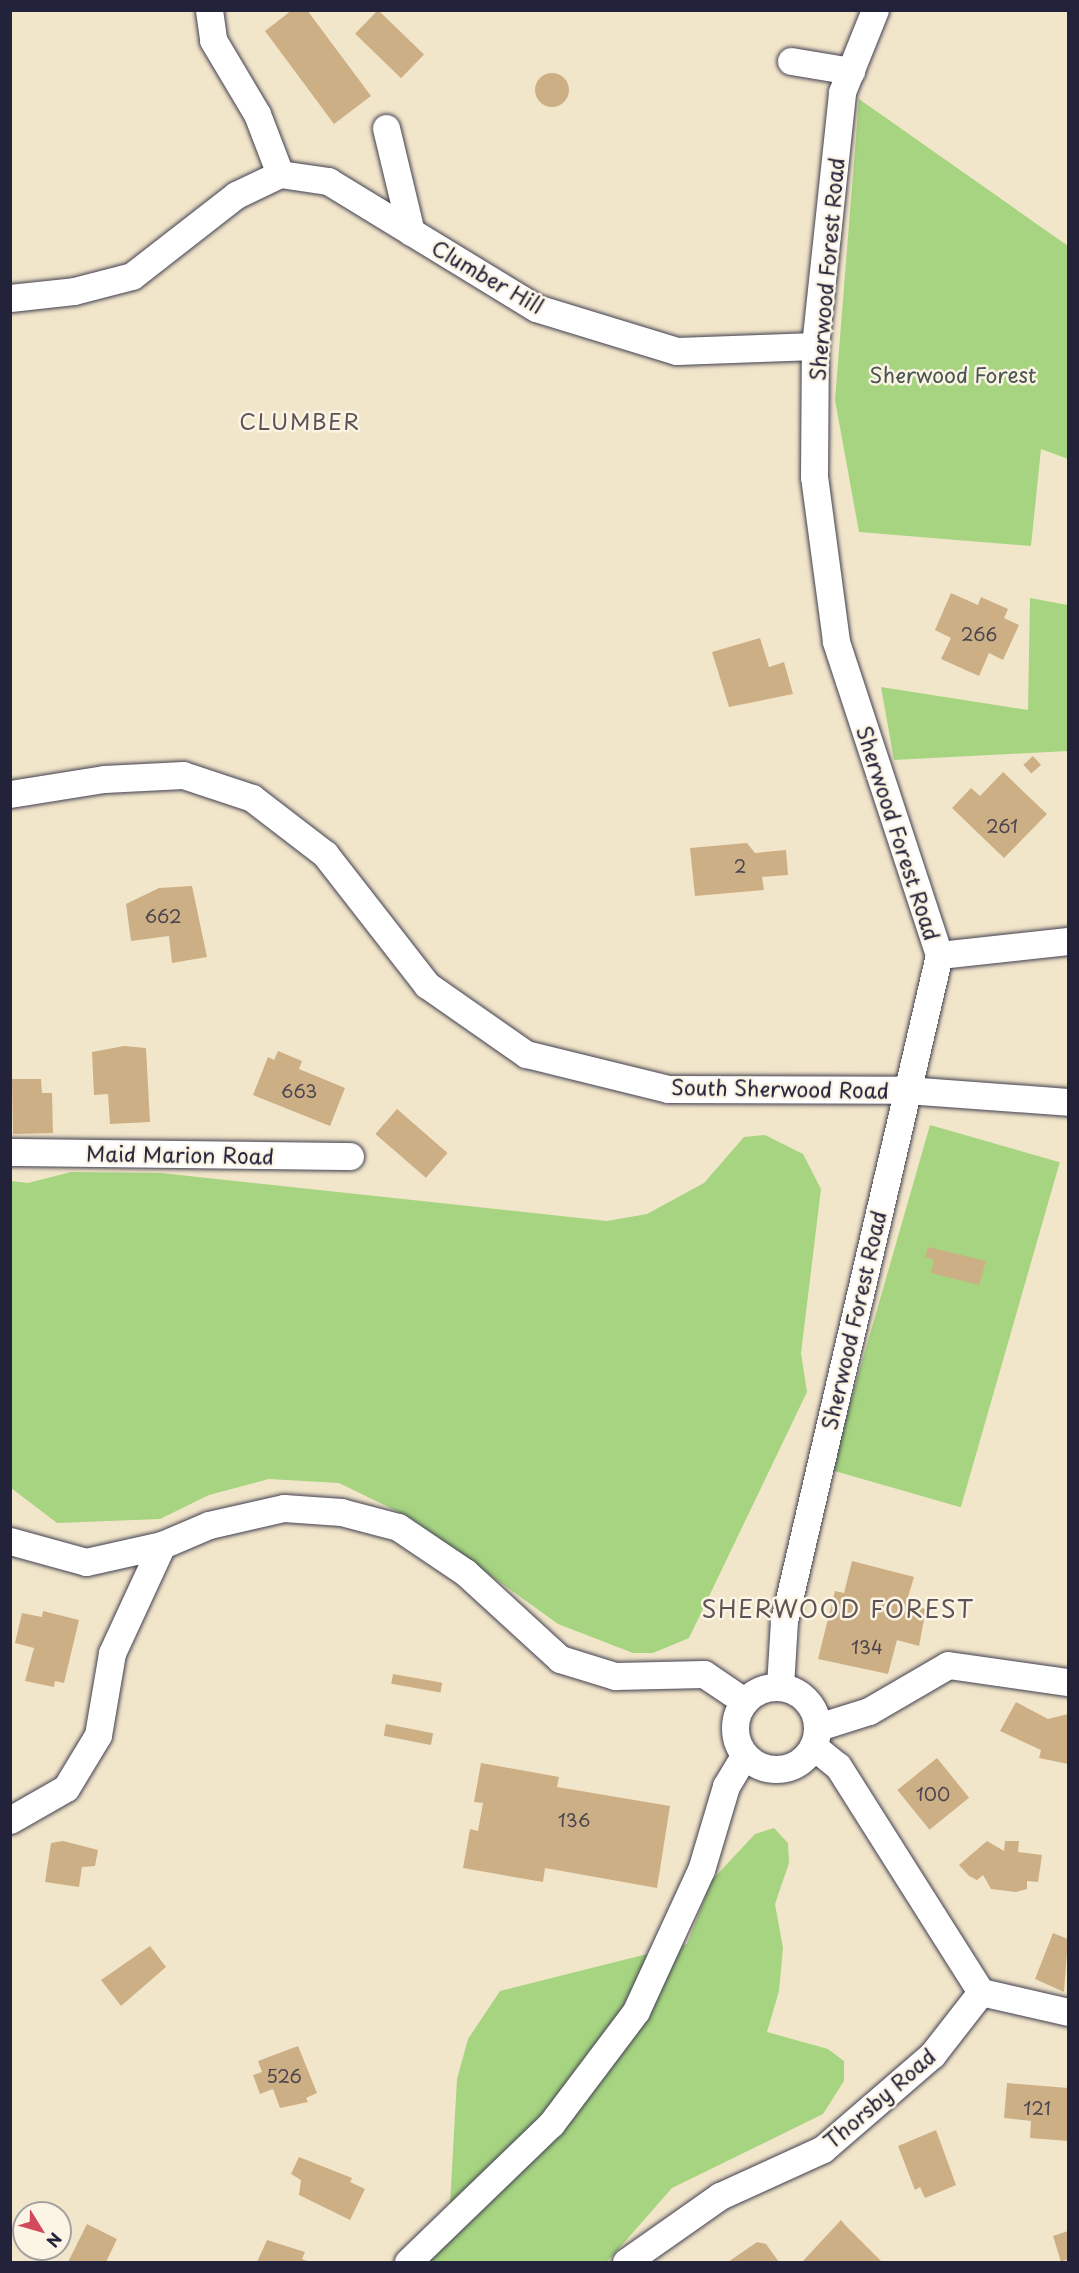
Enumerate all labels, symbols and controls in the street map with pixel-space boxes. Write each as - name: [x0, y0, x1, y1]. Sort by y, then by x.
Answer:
- street label: Sherwood Forest Road: [804, 156, 848, 382]
- street label: Clumber Hill: [427, 234, 549, 318]
- park label: Sherwood Forest: [869, 361, 1037, 387]
- district label: CLUMBER: [240, 408, 360, 434]
- house number: 266: [961, 623, 997, 645]
- street label: Sherwood Forest Road: [852, 722, 946, 944]
- house number: 261: [986, 815, 1018, 837]
- house number: 2: [734, 855, 746, 877]
- house number: 662: [144, 905, 182, 927]
- street label: South Sherwood Road: [669, 1073, 891, 1103]
- house number: 663: [281, 1080, 317, 1102]
- street label: Maid Marion Road: [86, 1140, 274, 1168]
- street label: Sherwood Forest Road: [815, 1207, 891, 1433]
- district label: SHERWOOD FOREST: [701, 1595, 975, 1623]
- house number: 134: [851, 1636, 883, 1658]
- house number: 100: [916, 1783, 950, 1805]
- house number: 136: [558, 1809, 590, 1831]
- street label: Thorsby Road: [818, 2043, 940, 2153]
- house number: 526: [266, 2065, 302, 2087]
- house number: 121: [1023, 2097, 1051, 2119]
- north arrow: [12, 2201, 72, 2261]
- text: N: [41, 2228, 68, 2253]

